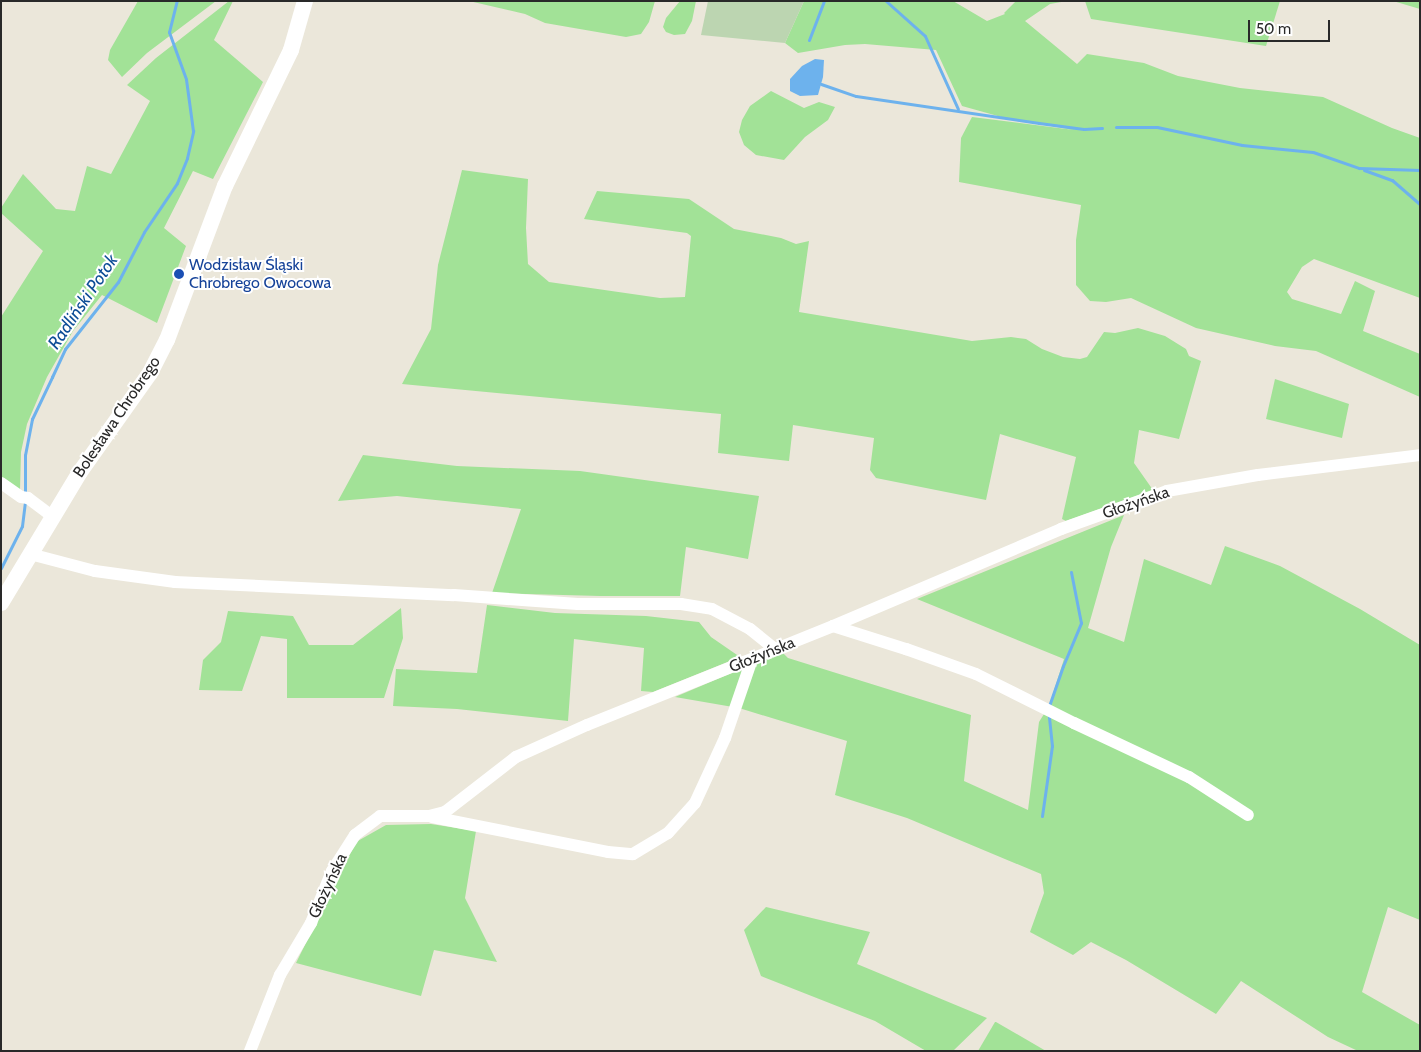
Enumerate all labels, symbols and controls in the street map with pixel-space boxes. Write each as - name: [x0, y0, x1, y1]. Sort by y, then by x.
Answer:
- scale bar: [1251, 10, 1334, 42]
- text: 50 m: [1256, 20, 1291, 38]
- water label: Radliński Potok: [43, 251, 123, 353]
- place label: Wodzisław Śląski Chrobrego Owocowa: [189, 255, 331, 293]
- marker: Wodzisław Śląski Chrobrego Owocowa: [173, 268, 185, 280]
- street label: Bolesława Chrobrego: [69, 353, 165, 481]
- street label: Głożyńska: [1100, 483, 1172, 523]
- street label: Głożyńska: [726, 633, 798, 677]
- street label: Głożyńska: [305, 851, 351, 921]

